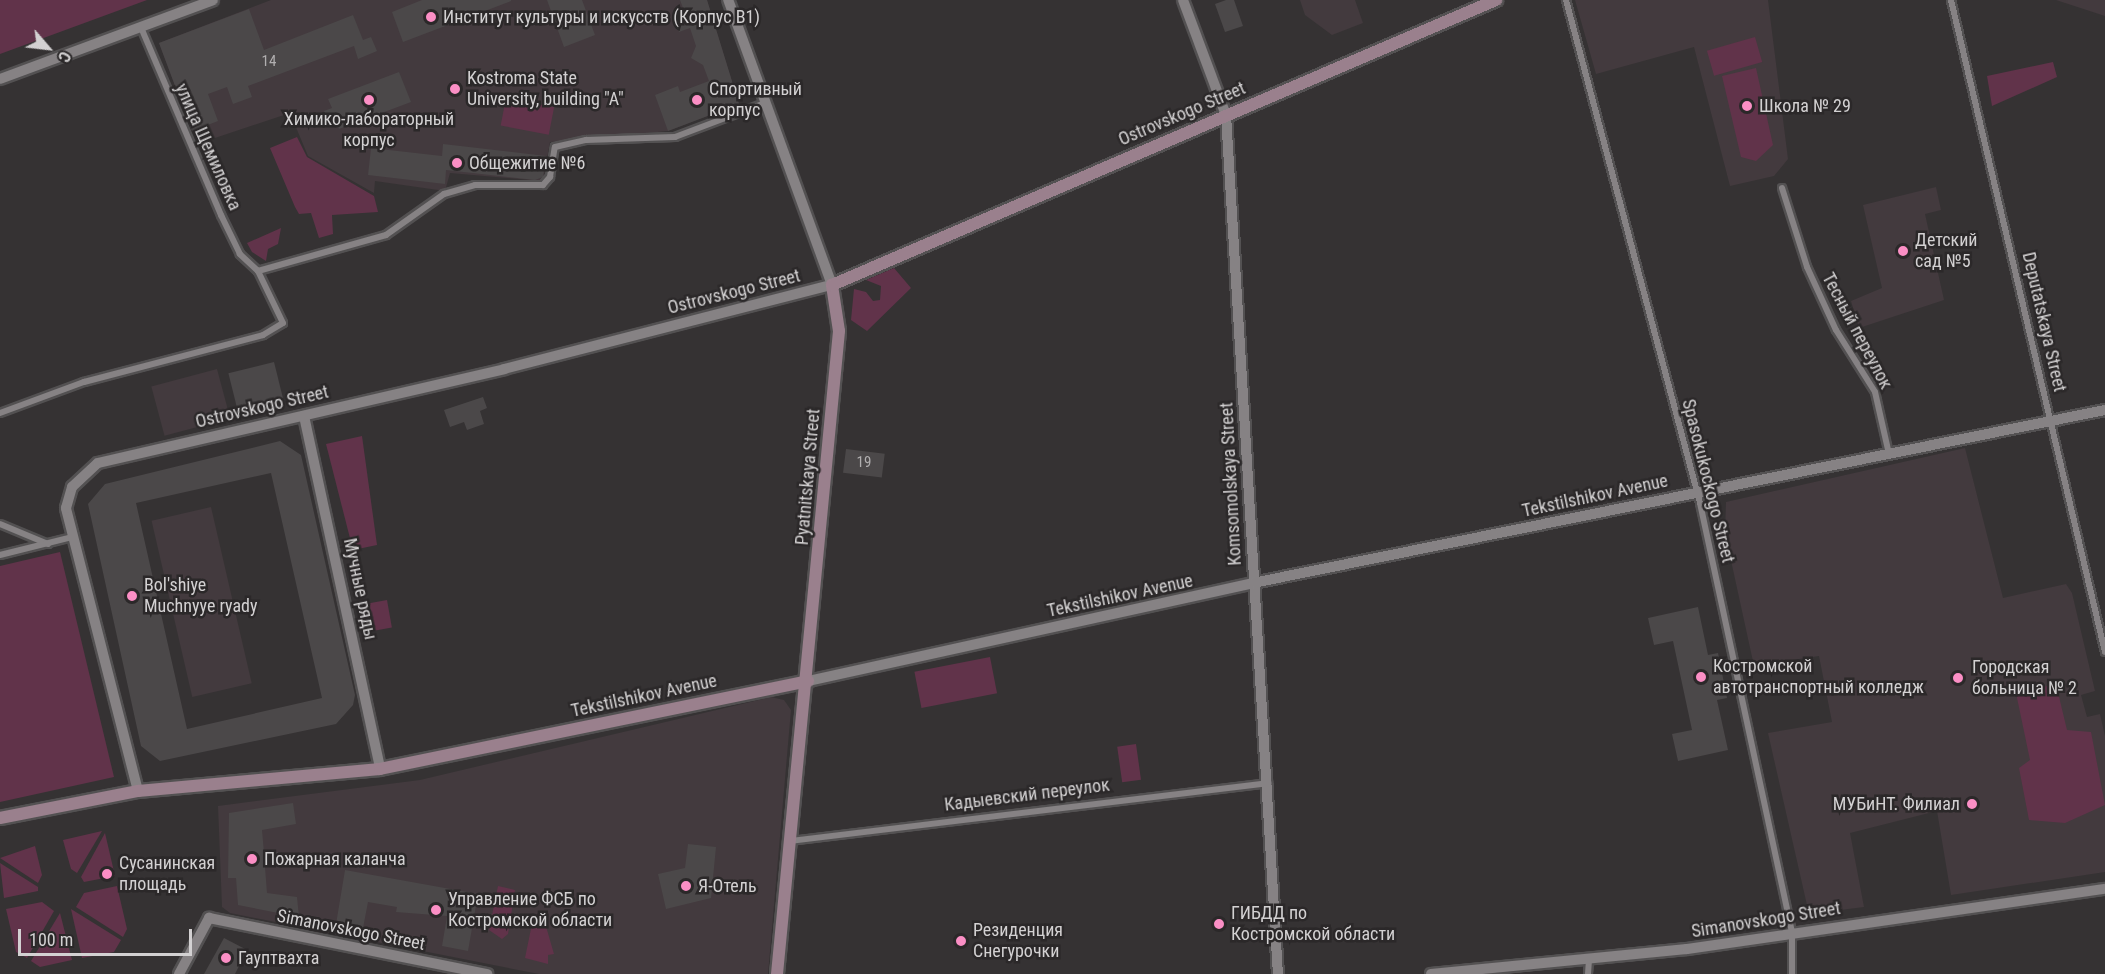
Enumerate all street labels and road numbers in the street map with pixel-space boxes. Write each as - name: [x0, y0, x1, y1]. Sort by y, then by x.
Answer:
- street label: Ostrovskogo Street: [1115, 78, 1249, 150]
- street label: улица Щемиловка: [170, 80, 246, 214]
- street label: Deputatskaya Street: [2017, 250, 2071, 394]
- street label: Ostrovskogo Street: [665, 265, 803, 319]
- street label: Тесный переулок: [1817, 269, 1897, 393]
- street label: Ostrovskogo Street: [193, 381, 331, 433]
- street label: Spasokukoсkogo Street: [1677, 397, 1739, 565]
- street label: Komsomolskaya Street: [1216, 402, 1246, 566]
- street label: Pyatnitskaya Street: [791, 408, 825, 546]
- street label: Tekstilshikov Avenue: [1520, 470, 1670, 522]
- street label: Мучные ряды: [339, 536, 381, 642]
- street label: Tekstilshikov Avenue: [1045, 570, 1195, 622]
- street label: Tekstilshikov Avenue: [569, 670, 719, 722]
- street label: Кадыевский переулок: [943, 774, 1111, 816]
- street label: Simanovskogo Street: [1690, 898, 1842, 942]
- street label: Simanovskogo Street: [275, 905, 427, 955]

